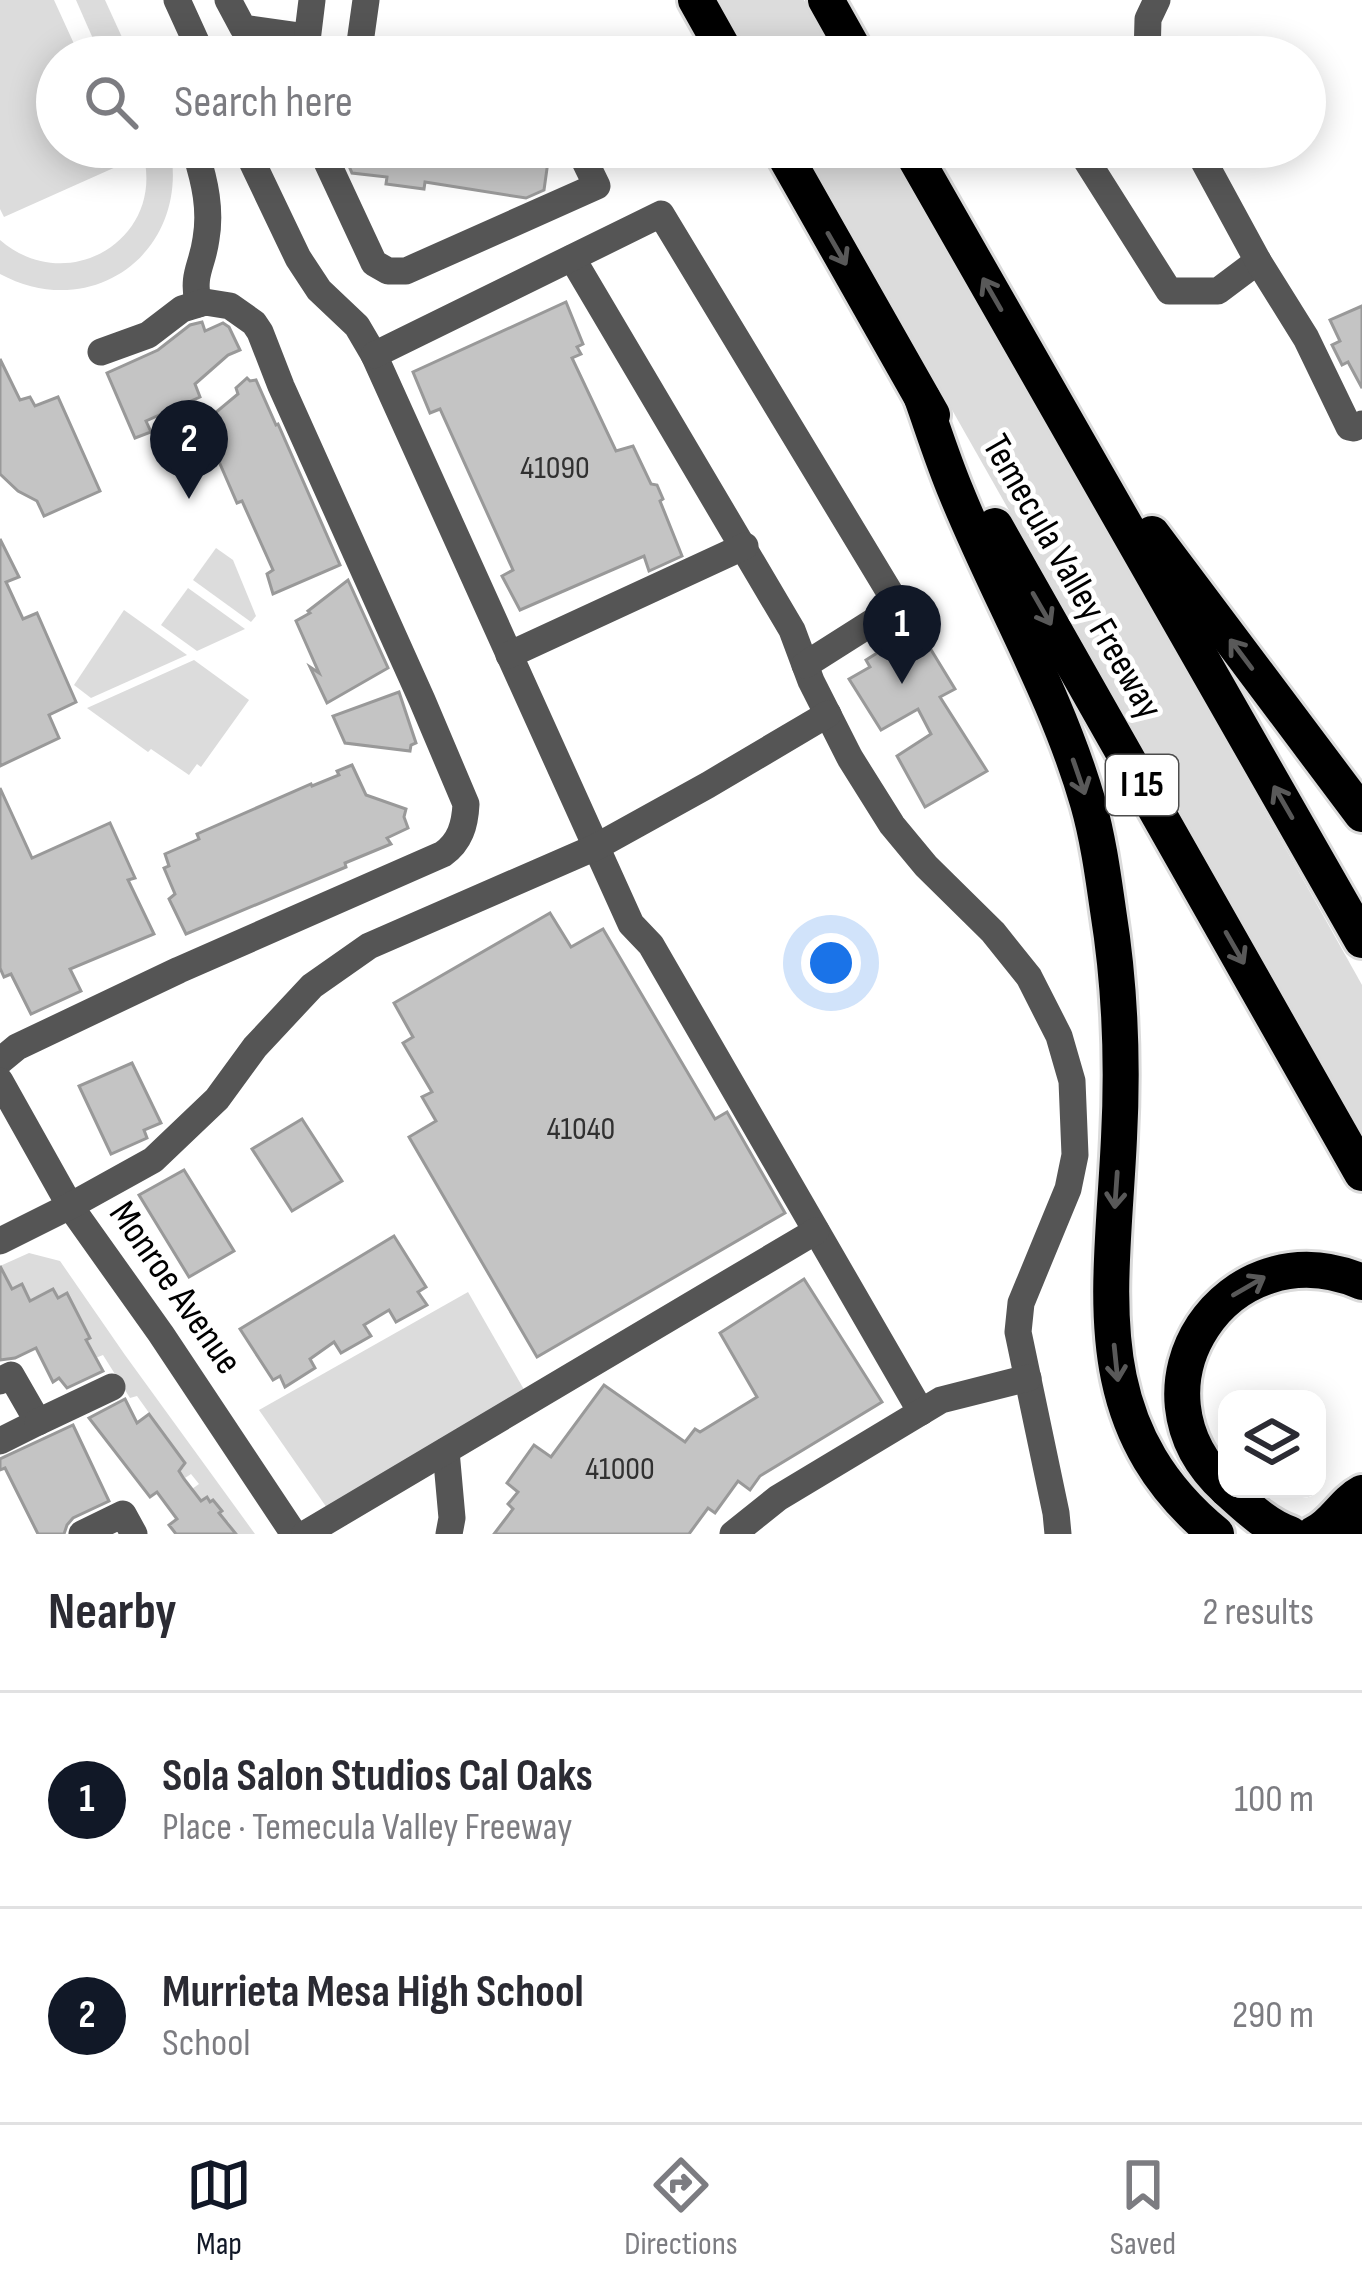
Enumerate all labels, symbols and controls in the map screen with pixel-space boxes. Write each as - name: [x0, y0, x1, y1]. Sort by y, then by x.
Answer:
- search box: [36, 36, 1326, 168]
- icon: search: [78, 69, 144, 135]
- text: Search here: [174, 75, 353, 130]
- one-way arrow: [826, 230, 850, 265]
- one-way arrow: [980, 277, 1003, 312]
- pin: 2: [150, 400, 228, 499]
- street label: Temecula Valley Freeway: [972, 427, 1172, 727]
- house number: 41090: [520, 448, 590, 488]
- pin: 1: [863, 585, 941, 684]
- one-way arrow: [1031, 591, 1055, 626]
- one-way arrow: [1228, 638, 1254, 671]
- road number: I 15: [1106, 755, 1178, 815]
- one-way arrow: [1070, 758, 1091, 795]
- one-way arrow: [1270, 785, 1294, 820]
- one-way arrow: [1223, 930, 1247, 965]
- your location: [801, 933, 861, 993]
- house number: 41040: [547, 1109, 615, 1149]
- one-way arrow: [1104, 1170, 1127, 1209]
- street label: Monroe Avenue: [98, 1193, 252, 1383]
- one-way arrow: [1231, 1274, 1266, 1297]
- one-way arrow: [1106, 1343, 1128, 1382]
- map controls: [1218, 1390, 1326, 1498]
- button: layers: [1218, 1390, 1326, 1498]
- house number: 41000: [585, 1449, 655, 1489]
- text: Nearby: [48, 1582, 177, 1643]
- text: 2 results: [1202, 1589, 1314, 1636]
- text: Sola Salon Studios Cal Oaks: [162, 1749, 593, 1804]
- text: 1: [79, 1776, 95, 1823]
- text: 100 m: [1234, 1776, 1314, 1823]
- text: Place · Temecula Valley Freeway: [162, 1804, 572, 1851]
- text: Murrieta Mesa High School: [162, 1965, 584, 2020]
- text: 2: [78, 1992, 96, 2039]
- text: 290 m: [1232, 1992, 1314, 2039]
- text: School: [162, 2020, 251, 2067]
- tab: Map: [186, 2152, 252, 2264]
- tab: Directions: [624, 2152, 738, 2264]
- tab: Saved: [1110, 2152, 1176, 2264]

